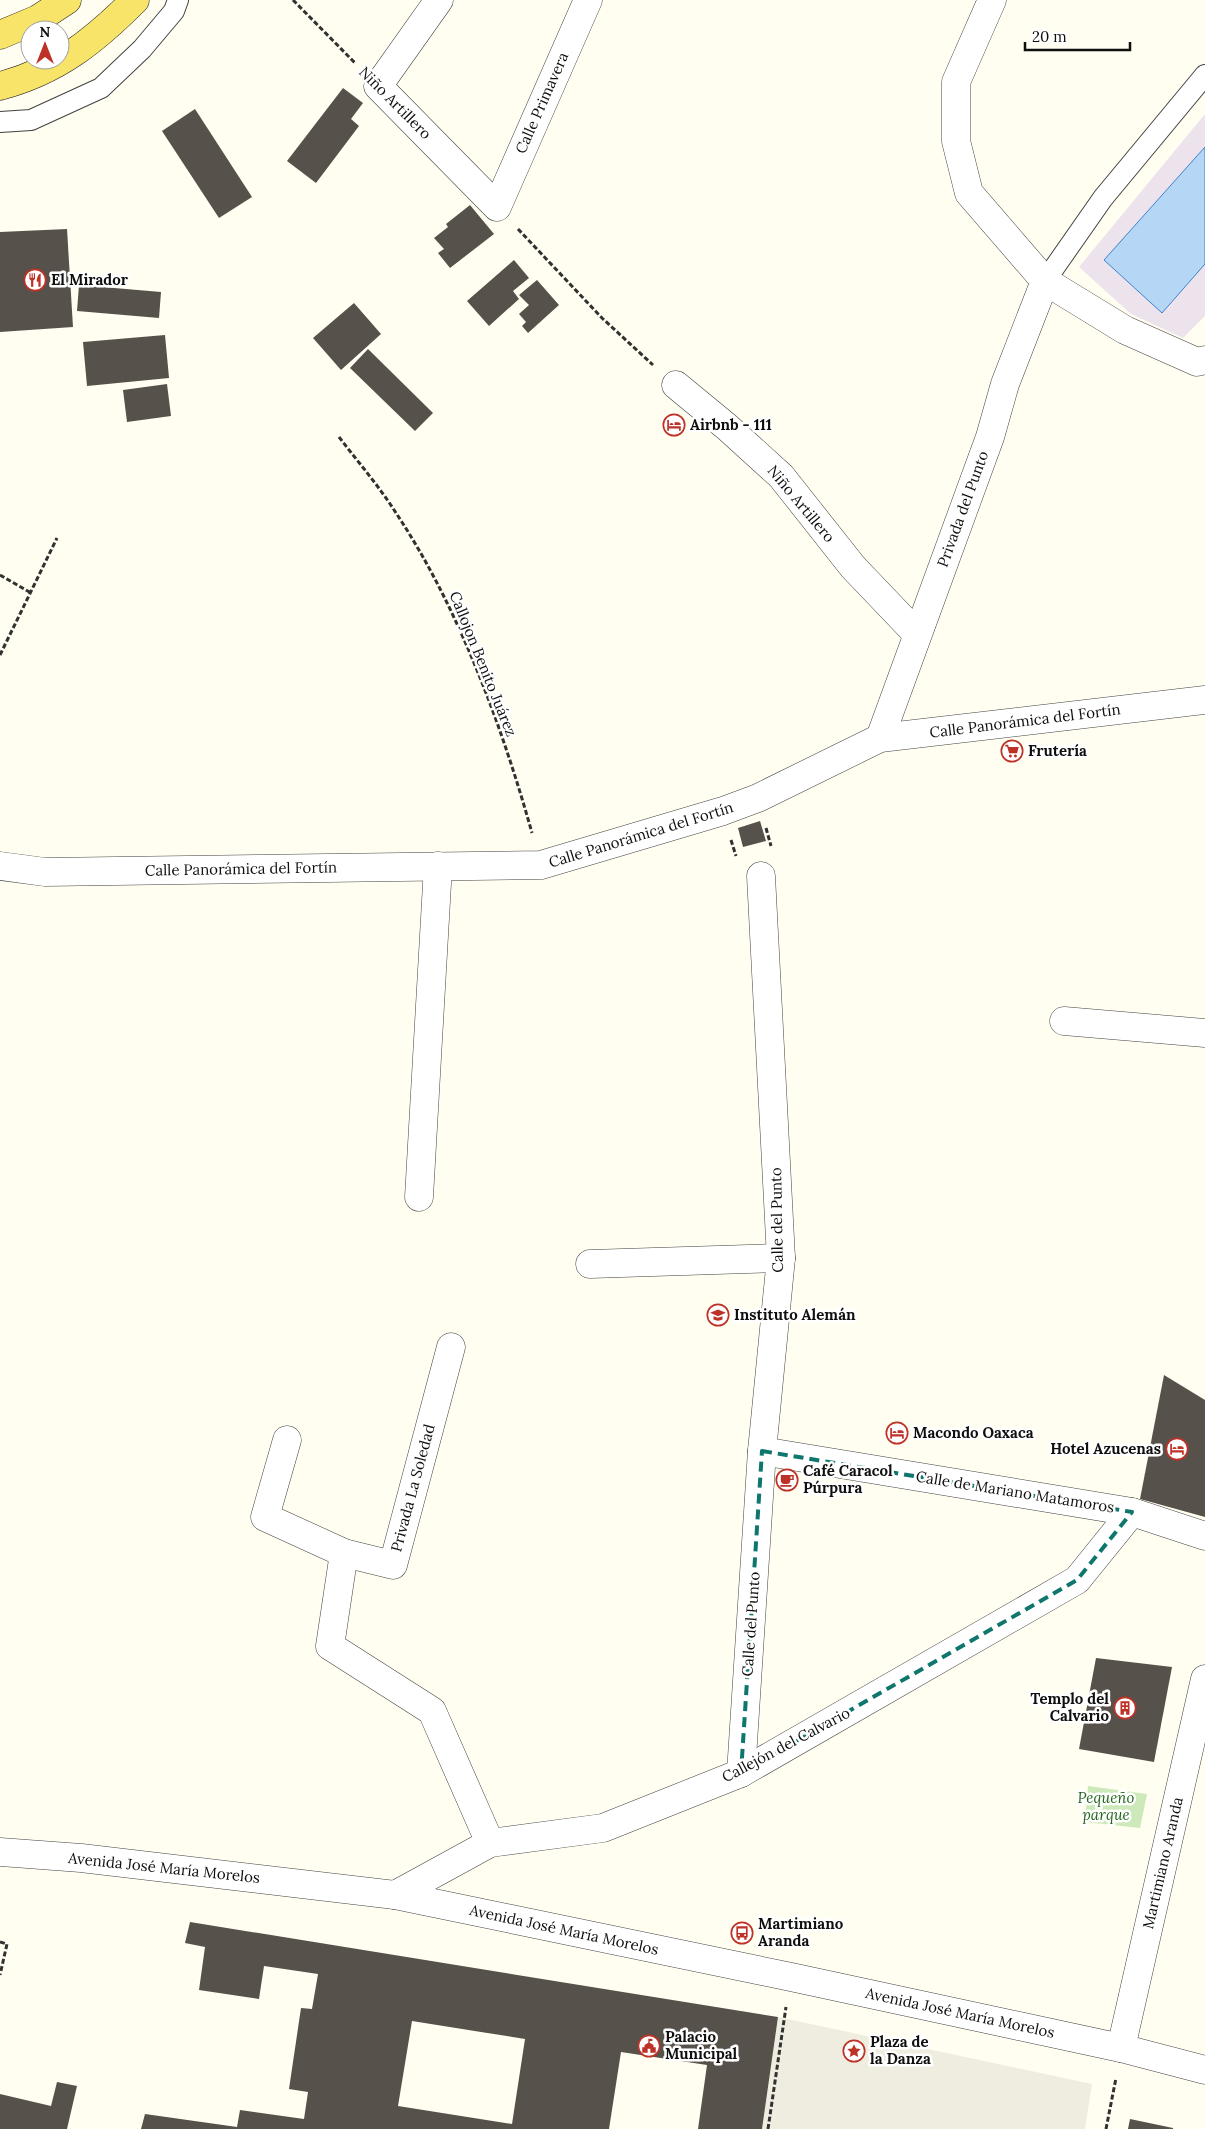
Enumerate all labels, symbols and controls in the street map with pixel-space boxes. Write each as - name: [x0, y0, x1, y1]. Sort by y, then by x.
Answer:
- north arrow: [20, 20, 70, 70]
- scale bar: [1025, 20, 1130, 52]
- text: N: [40, 23, 51, 41]
- text: 20 m: [1032, 27, 1067, 46]
- street label: Calle Primavera: [511, 49, 572, 156]
- street label: Niño Artillero: [355, 62, 436, 143]
- restaurant icon: El Mirador: [23, 268, 47, 292]
- place label: El Mirador: [51, 270, 129, 289]
- hotel icon: Airbnb - 111: [662, 413, 686, 437]
- place label: Airbnb - 111: [690, 415, 772, 434]
- street label: Privada del Punto: [933, 448, 992, 570]
- street label: Niño Artillero: [764, 461, 839, 546]
- street label: Callojon Benito Juárez: [446, 588, 521, 739]
- street label: Calle Panorámica del Fortín: [928, 699, 1121, 742]
- supermarket icon: Frutería: [1000, 739, 1024, 763]
- place label: Frutería: [1028, 741, 1087, 760]
- street label: Calle Panorámica del Fortín: [546, 797, 735, 872]
- street label: Calle Panorámica del Fortín: [145, 857, 337, 880]
- street label: Calle del Punto: [766, 1167, 787, 1273]
- school or university icon: Instituto Alemán: [706, 1303, 730, 1327]
- place label: Instituto Alemán: [734, 1305, 856, 1324]
- hotel icon: Macondo Oaxaca: [885, 1421, 909, 1445]
- street label: Privada La Soledad: [386, 1422, 439, 1554]
- place label: Macondo Oaxaca: [913, 1423, 1034, 1442]
- hotel icon: Hotel Azucenas: [1165, 1437, 1189, 1461]
- place label: Hotel Azucenas: [1050, 1439, 1161, 1458]
- place label: Café Caracol Púrpura: [803, 1461, 893, 1497]
- street label: Calle de Mariano Matamoros: [915, 1466, 1116, 1517]
- cafe icon: Café Caracol Púrpura: [775, 1468, 799, 1492]
- street label: Calle del Punto: [737, 1571, 764, 1677]
- place label: Templo del Calvario: [1030, 1689, 1109, 1725]
- building icon: Templo del Calvario: [1113, 1696, 1137, 1720]
- street label: Callejón del Calvario: [718, 1703, 853, 1786]
- park label: Pequeño parque: [1078, 1788, 1135, 1824]
- street label: Martimiano Aranda: [1138, 1795, 1187, 1931]
- street label: Avenida José María Morelos: [66, 1848, 261, 1887]
- street label: Avenida José María Morelos: [467, 1900, 660, 1959]
- place label: Martimiano Aranda: [758, 1914, 844, 1950]
- bus stop icon: Martimiano Aranda: [730, 1921, 754, 1945]
- street label: Avenida José María Morelos: [863, 1983, 1056, 2042]
- place label: Palacio Municipal: [665, 2027, 738, 2063]
- place label: Plaza de la Danza: [870, 2032, 931, 2068]
- public building icon: Palacio Municipal: [637, 2034, 661, 2058]
- place icon: Plaza de la Danza: [842, 2039, 866, 2063]

